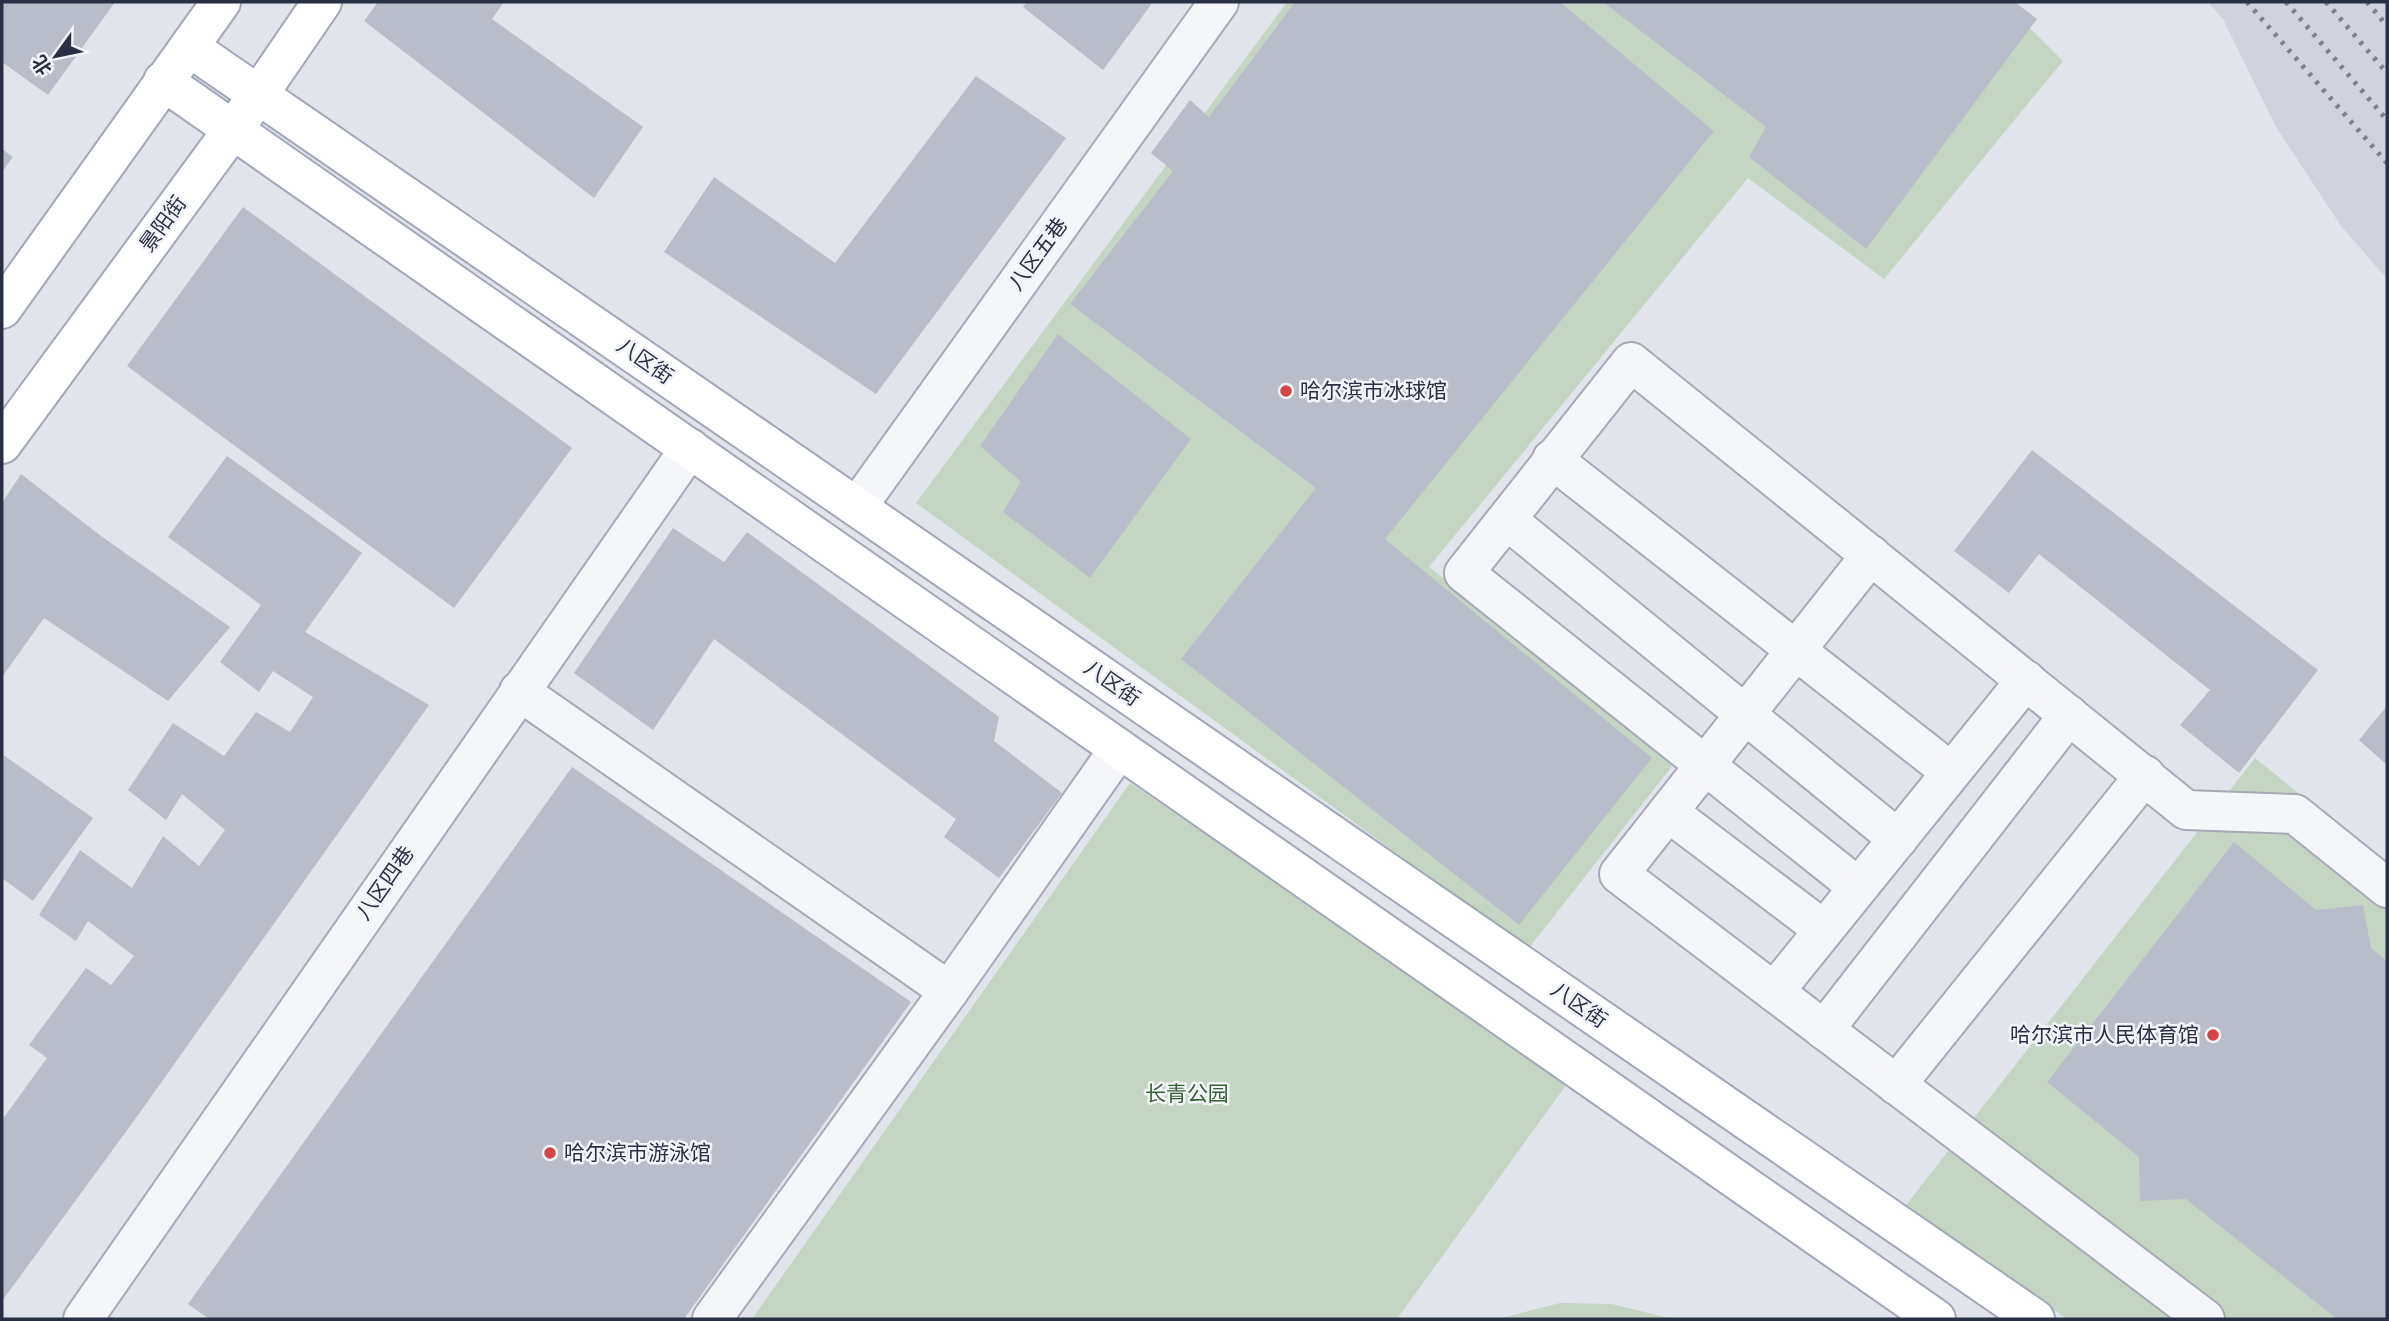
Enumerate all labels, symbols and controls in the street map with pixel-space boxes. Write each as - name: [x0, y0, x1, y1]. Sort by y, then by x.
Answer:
- north arrow: [21, 21, 91, 91]
- text: 北: [27, 51, 57, 79]
- street label: 景阳街: [134, 191, 191, 257]
- street label: 八区五巷: [1003, 212, 1072, 295]
- street label: 八区街: [612, 332, 678, 389]
- place label: 哈尔滨市冰球馆: [1300, 378, 1447, 403]
- marker: 哈尔滨市冰球馆: [1278, 383, 1294, 399]
- street label: 八区街: [1079, 654, 1145, 711]
- street label: 八区四巷: [350, 841, 419, 924]
- street label: 八区街: [1546, 976, 1612, 1033]
- place label: 哈尔滨市人民体育馆: [2010, 1022, 2199, 1047]
- marker: 哈尔滨市人民体育馆: [2205, 1027, 2221, 1043]
- park label: 长青公园: [1145, 1081, 1229, 1106]
- place label: 哈尔滨市游泳馆: [564, 1140, 711, 1165]
- marker: 哈尔滨市游泳馆: [542, 1145, 558, 1161]

